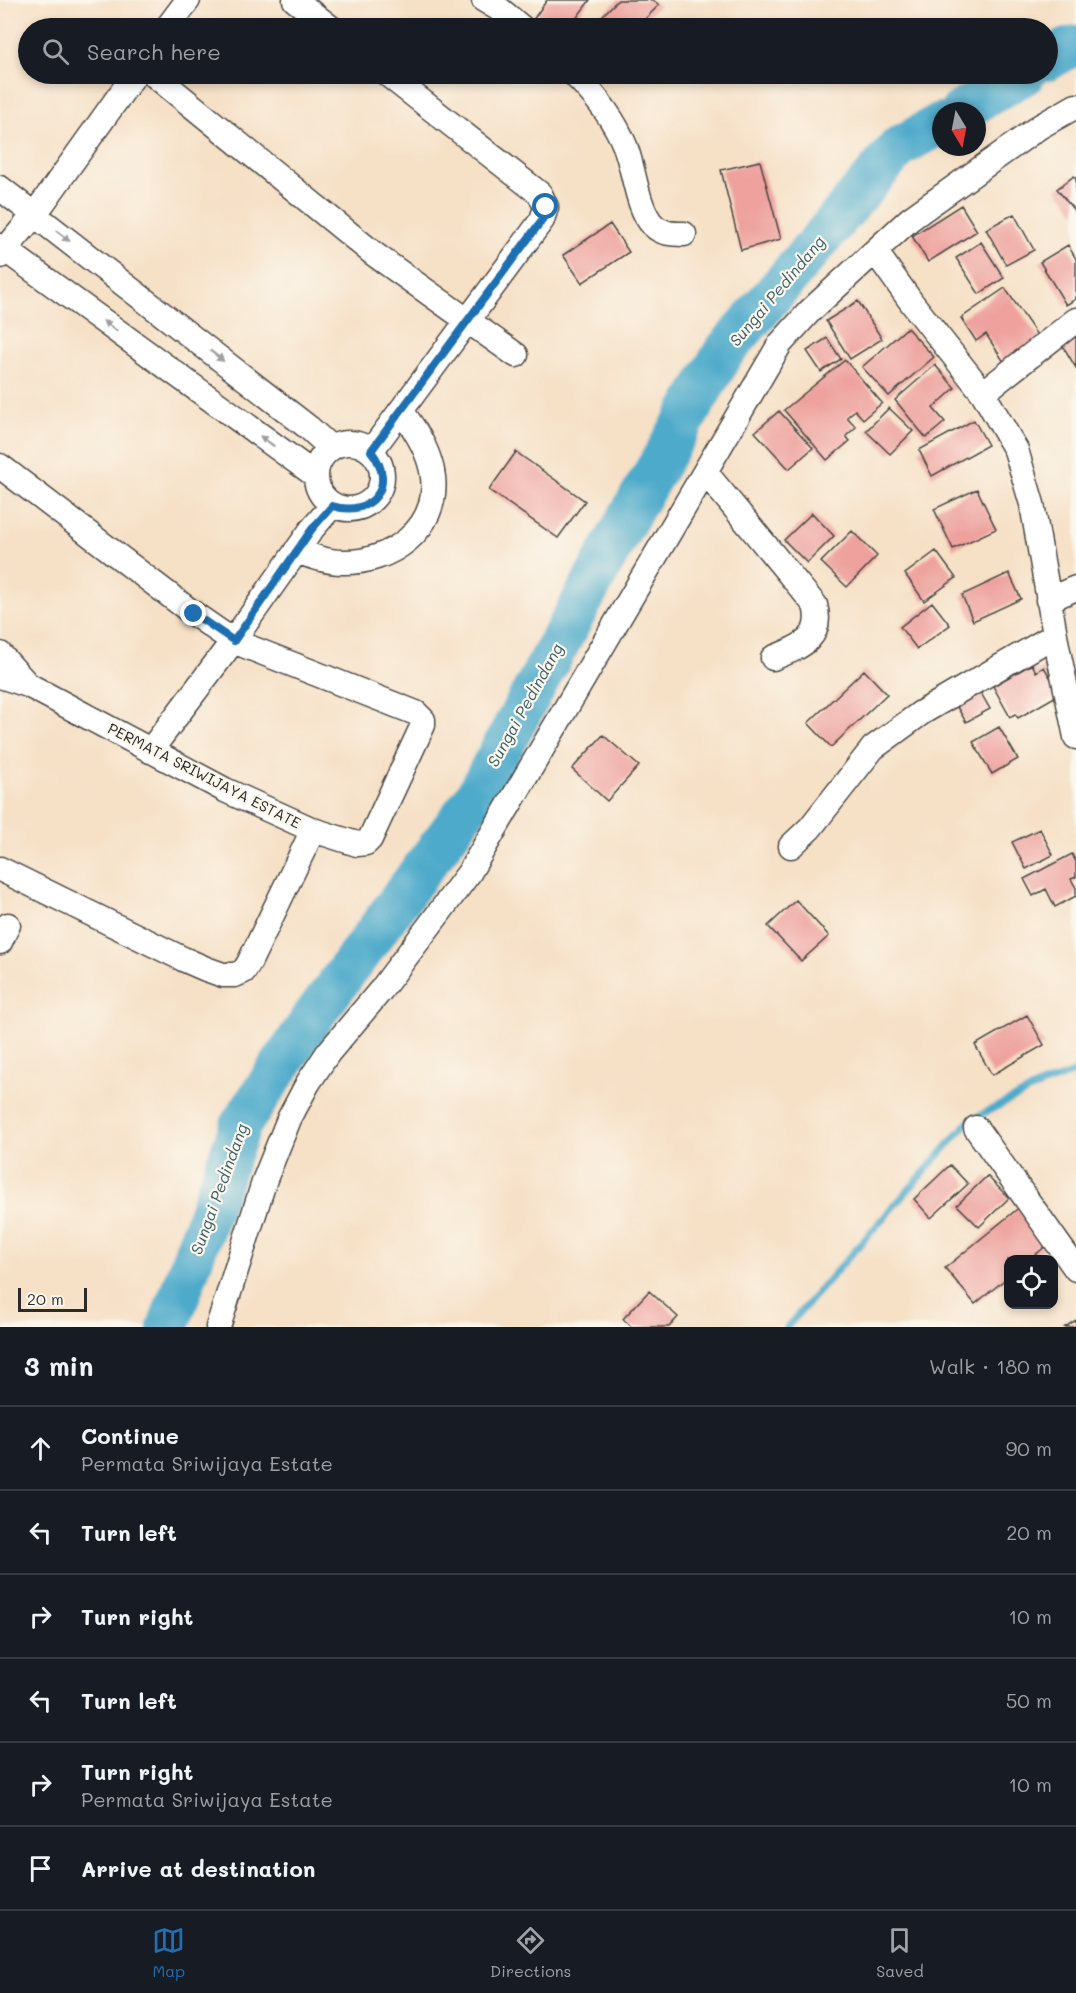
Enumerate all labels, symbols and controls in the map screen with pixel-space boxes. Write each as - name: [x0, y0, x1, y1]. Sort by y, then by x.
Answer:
- search box: [18, 18, 1058, 84]
- icon: search: [39, 35, 72, 68]
- text: Search here: [87, 37, 221, 66]
- north arrow: [932, 102, 986, 156]
- route start: [532, 193, 558, 219]
- one-way arrow: [56, 230, 71, 242]
- water label: Sungai Pedindang: [724, 231, 829, 350]
- one-way arrow: [102, 320, 118, 332]
- one-way arrow: [209, 350, 225, 363]
- one-way arrow: [260, 435, 276, 447]
- route end: [180, 600, 206, 626]
- water label: Sungai Pedindang: [482, 639, 567, 770]
- street label: PERMATA SRIWIJAYA ESTATE: [105, 718, 305, 833]
- water label: Sungai Pedindang: [185, 1121, 252, 1257]
- map controls: [1004, 1255, 1058, 1309]
- button: locate: [1004, 1255, 1058, 1309]
- scale bar: [18, 1285, 87, 1312]
- text: 20 m: [27, 1288, 64, 1309]
- text: 3 min: [24, 1349, 93, 1383]
- text: Walk · 180 m: [929, 1353, 1052, 1379]
- text: Continue: [81, 1421, 179, 1450]
- icon: ahead: [24, 1432, 57, 1465]
- text: 90 m: [1006, 1435, 1052, 1461]
- text: Permata Sriwijaya Estate: [81, 1450, 333, 1476]
- icon: left: [24, 1516, 57, 1549]
- text: Turn left: [81, 1518, 177, 1547]
- text: 20 m: [1006, 1519, 1052, 1545]
- icon: right: [24, 1600, 57, 1633]
- text: Turn right: [81, 1602, 193, 1631]
- text: 10 m: [1008, 1603, 1052, 1629]
- icon: left: [24, 1684, 57, 1717]
- text: Turn left: [81, 1686, 177, 1715]
- text: 50 m: [1006, 1687, 1052, 1713]
- text: Turn right: [81, 1757, 193, 1786]
- icon: right: [24, 1768, 57, 1801]
- text: 10 m: [1008, 1771, 1052, 1797]
- text: Permata Sriwijaya Estate: [81, 1786, 333, 1812]
- icon: arrive: [24, 1852, 57, 1885]
- text: Arrive at destination: [81, 1854, 316, 1883]
- tab: Map: [152, 1924, 185, 1981]
- tab: Directions: [490, 1924, 571, 1981]
- tab: Saved: [876, 1924, 924, 1981]

